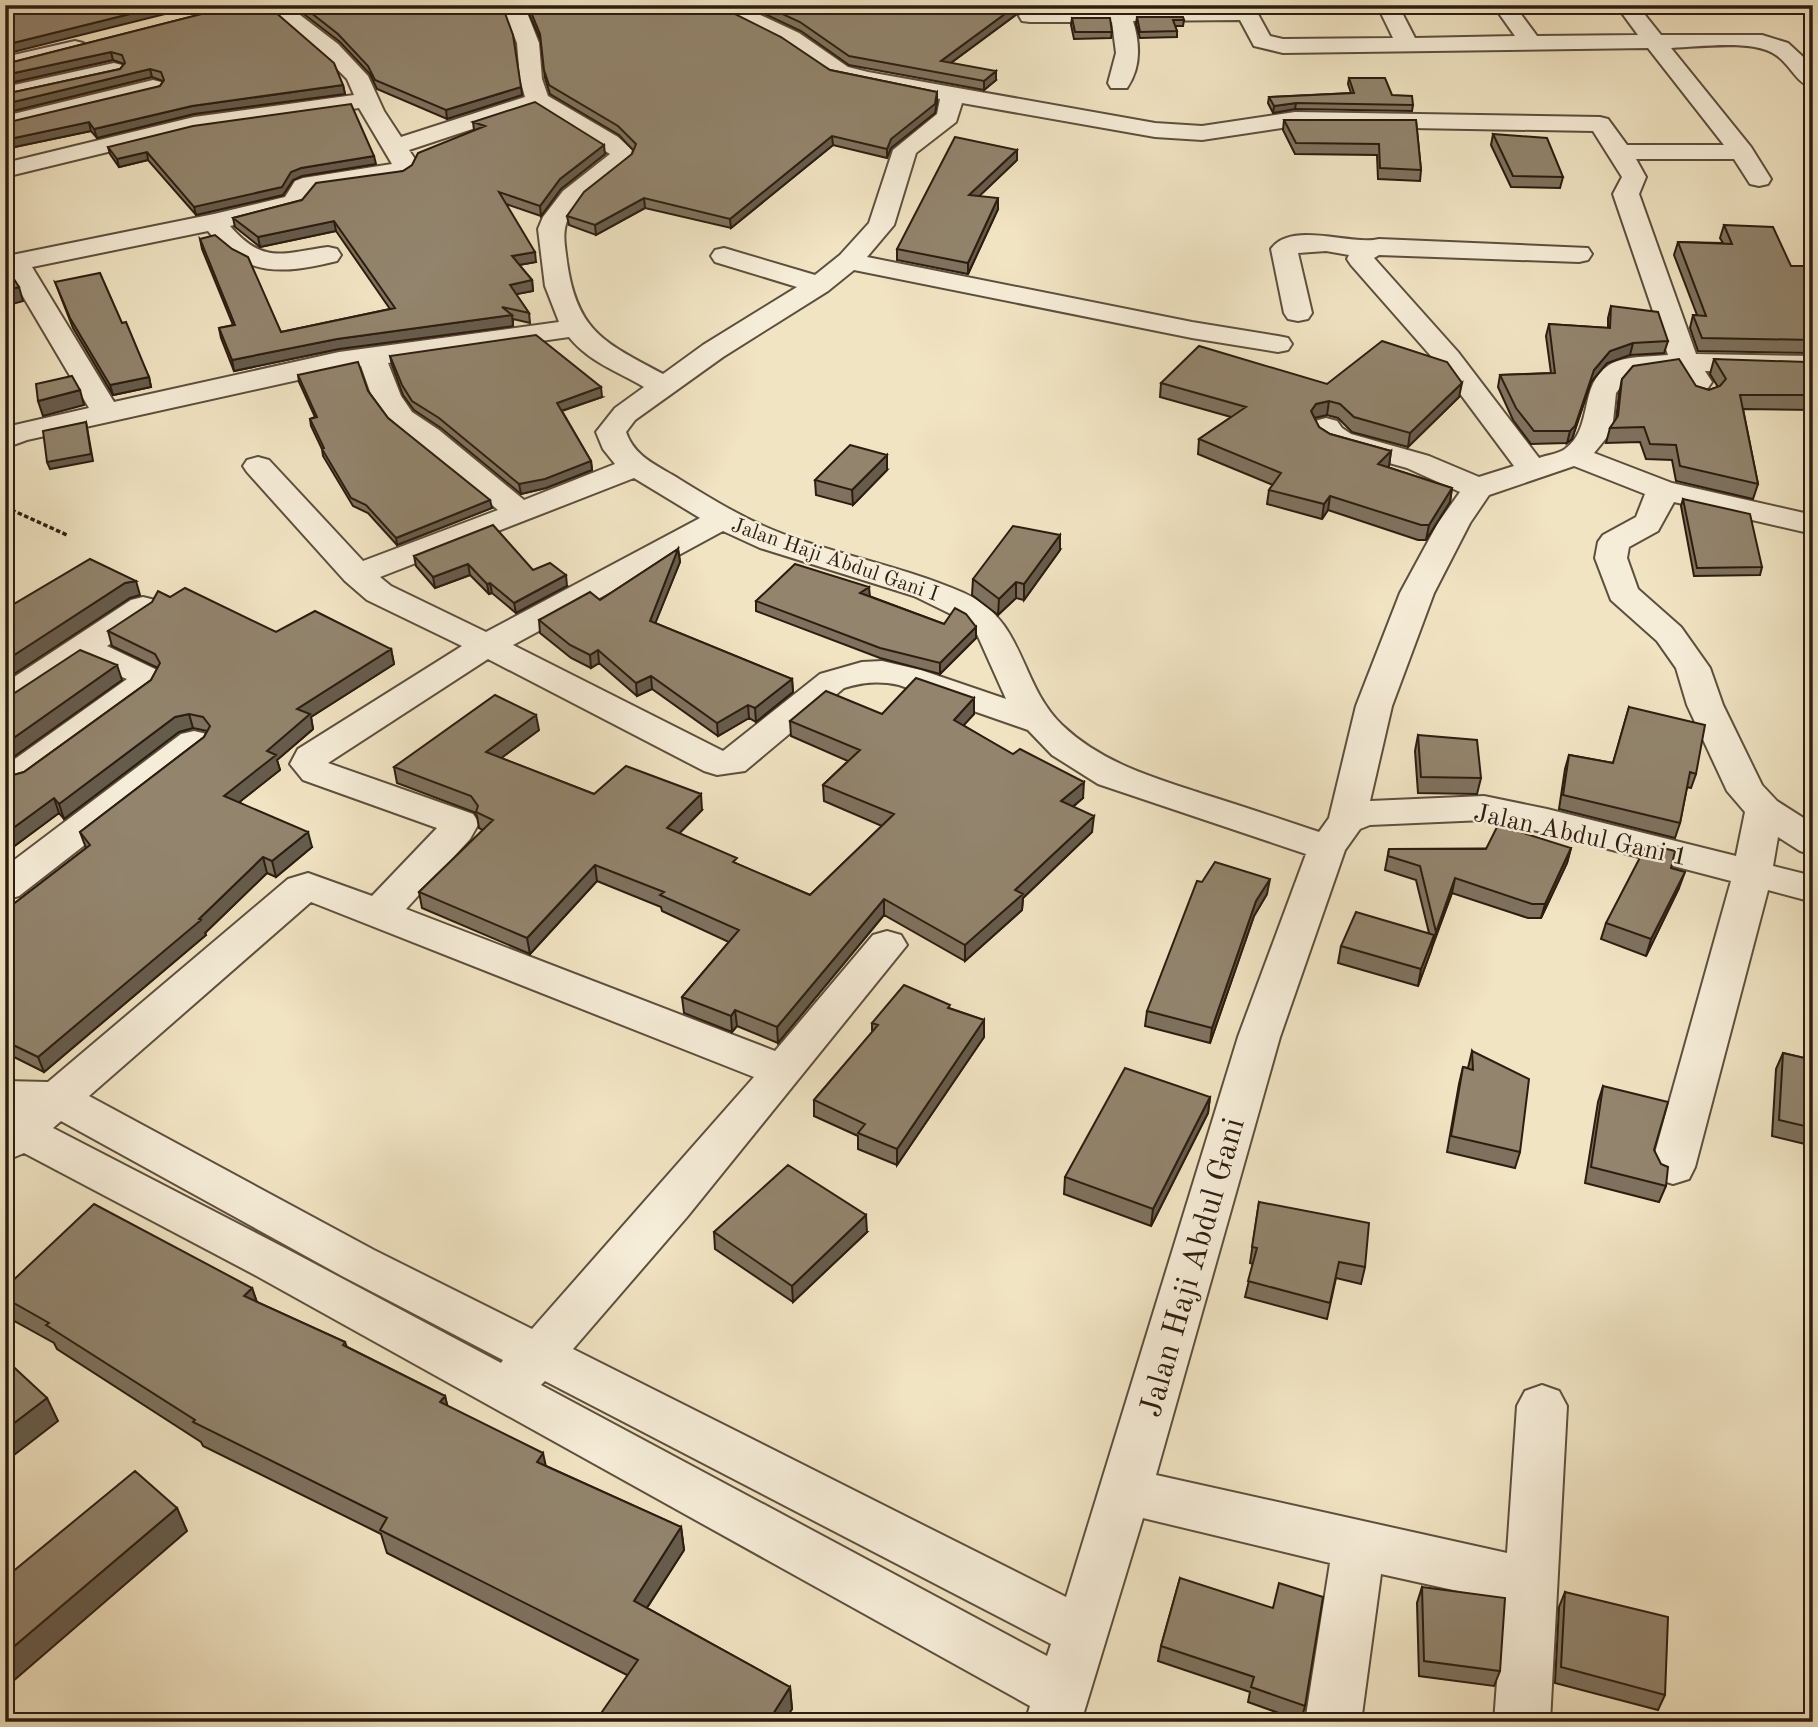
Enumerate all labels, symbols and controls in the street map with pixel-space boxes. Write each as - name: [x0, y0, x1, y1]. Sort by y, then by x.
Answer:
- street label: Jalan Haji Abdul Gani I: [728, 515, 941, 606]
- street label: Jalan Abdul Gani 1: [1471, 801, 1690, 871]
- street label: Jalan Haji Abdul Gani: [1136, 1115, 1252, 1421]

